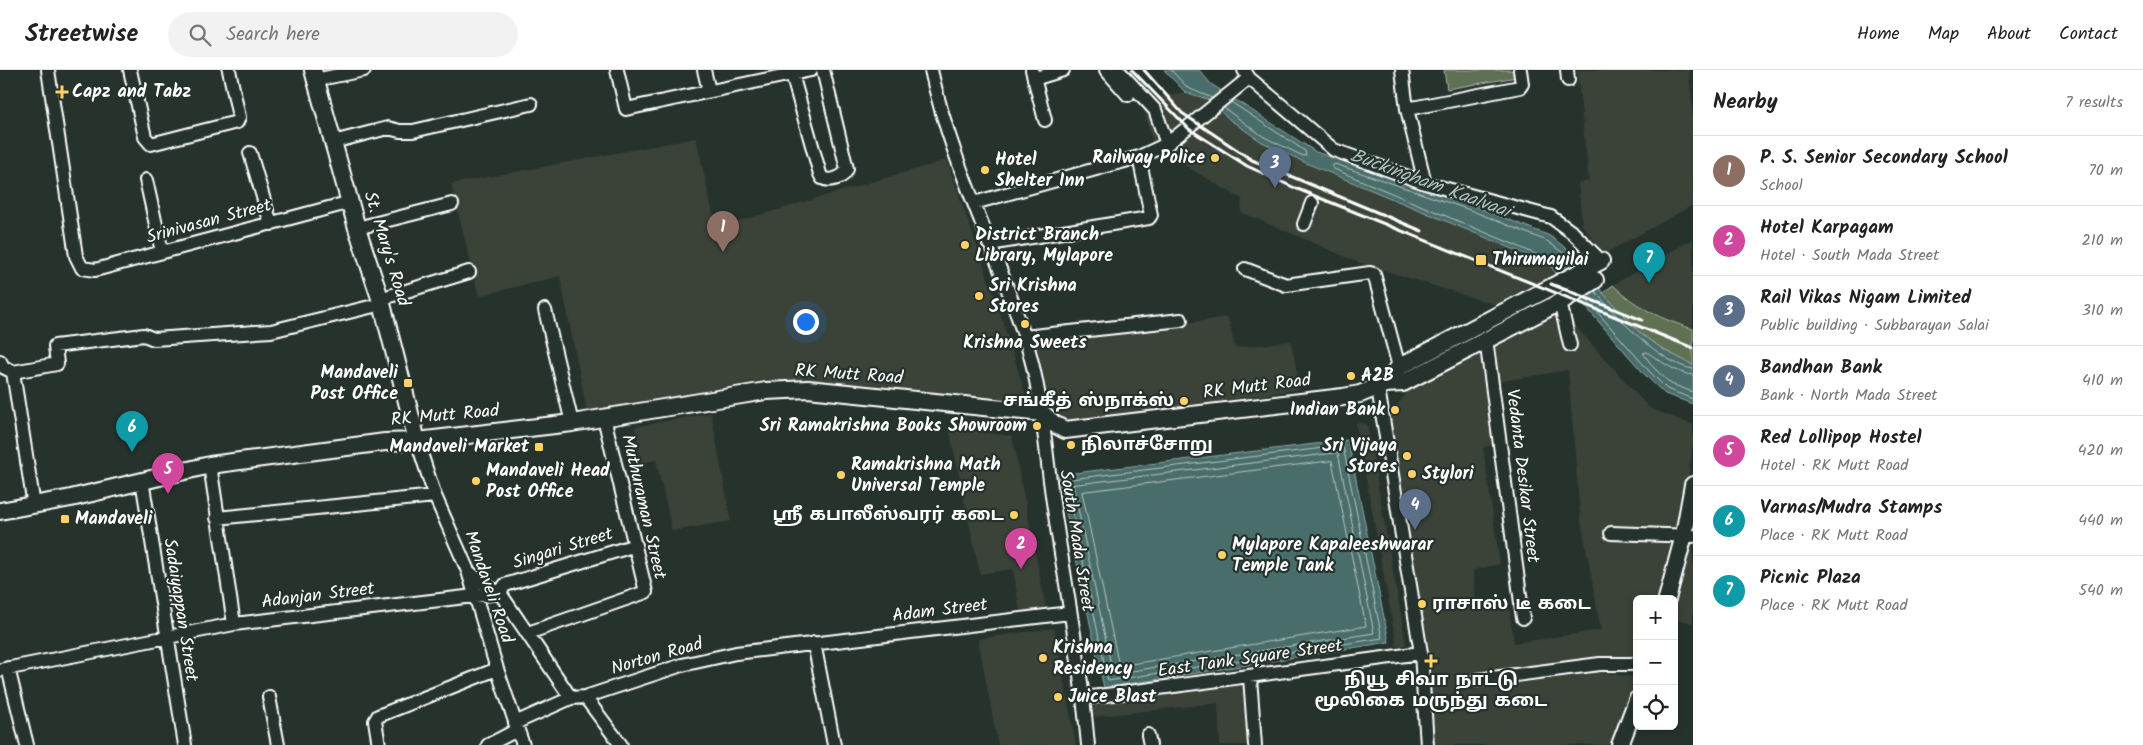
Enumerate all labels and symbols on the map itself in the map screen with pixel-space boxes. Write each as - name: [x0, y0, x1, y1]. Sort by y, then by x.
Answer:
- place label: Capz and Tabz: [72, 78, 192, 107]
- marker: Capz and Tabz: [56, 86, 68, 98]
- water label: Buckingham Kaalvaai: [1346, 141, 1518, 228]
- place label: Railway Police: [1092, 144, 1205, 173]
- place label: Hotel Shelter Inn: [995, 146, 1085, 196]
- pin: 3: [1259, 147, 1291, 188]
- marker: Railway Police: [1209, 152, 1221, 164]
- marker: Hotel Shelter Inn: [979, 164, 991, 176]
- street label: St. Mary's Road: [355, 188, 418, 311]
- street label: Srinivasan Street: [143, 191, 276, 253]
- pin: 1: [707, 211, 739, 252]
- place label: District Branch Library, Mylapore: [975, 221, 1113, 271]
- marker: District Branch Library, Mylapore: [959, 239, 971, 251]
- pin: 7: [1633, 242, 1665, 283]
- place label: Thirumayilai: [1492, 246, 1589, 275]
- marker: Thirumayilai: [1474, 253, 1488, 267]
- place label: Sri Krishna Stores: [989, 272, 1077, 322]
- marker: Sri Krishna Stores: [973, 290, 985, 302]
- your location: [793, 309, 819, 335]
- marker: Krishna Sweets: [1019, 318, 1031, 330]
- place label: Krishna Sweets: [963, 329, 1087, 358]
- street label: RK Mutt Road: [794, 357, 905, 393]
- place label: Mandaveli Post Office: [311, 359, 398, 409]
- place label: A2B: [1361, 362, 1394, 391]
- street label: RK Mutt Road: [1201, 366, 1314, 408]
- marker: A2B: [1345, 370, 1357, 382]
- marker: Mandaveli Post Office: [402, 377, 414, 389]
- place label: சங்கீத் ஸ்நாக்ஸ்: [1003, 387, 1174, 416]
- street label: Vedanta Desikar Street: [1497, 388, 1547, 565]
- marker: சங்கீத் ஸ்நாக்ஸ்: [1178, 395, 1190, 407]
- place label: Indian Bank: [1290, 396, 1386, 425]
- street label: RK Mutt Road: [390, 397, 501, 435]
- marker: Indian Bank: [1389, 404, 1401, 416]
- pin: 6: [116, 411, 148, 452]
- place label: Sri Ramakrishna Books Showroom: [760, 412, 1027, 441]
- marker: Sri Ramakrishna Books Showroom: [1031, 420, 1043, 432]
- place label: நிலாச்சோறு: [1081, 431, 1213, 460]
- street label: Muthuraman Street: [612, 432, 674, 583]
- place label: Sri Vijaya Stores: [1322, 432, 1398, 482]
- place label: Mandaveli Market: [390, 433, 530, 462]
- marker: நிலாச்சோறு: [1065, 439, 1077, 451]
- marker: Mandaveli Market: [533, 441, 545, 453]
- marker: Sri Vijaya Stores: [1401, 450, 1413, 462]
- place label: Ramakrishna Math Universal Temple: [851, 451, 1001, 501]
- pin: 5: [152, 453, 184, 494]
- place label: Mandaveli Head Post Office: [486, 457, 610, 507]
- place label: Stylori: [1422, 460, 1474, 489]
- street label: South Mada Street: [1050, 468, 1102, 615]
- marker: Stylori: [1406, 468, 1418, 480]
- marker: Ramakrishna Math Universal Temple: [835, 469, 847, 481]
- marker: Mandaveli Head Post Office: [470, 475, 482, 487]
- pin: 4: [1399, 489, 1431, 530]
- place label: ஶ்ரீ கபாலீஸ்வரர் கடை: [773, 501, 1005, 530]
- place label: Mandaveli: [75, 505, 153, 534]
- marker: ஶ்ரீ கபாலீஸ்வரர் கடை: [1008, 509, 1020, 521]
- marker: Mandaveli: [59, 513, 71, 525]
- street label: Singari Street: [509, 520, 618, 578]
- street label: Mandaveli Road: [455, 527, 521, 648]
- pin: 2: [1005, 528, 1037, 569]
- place label: Mylapore Kapaleeshwarar Temple Tank: [1232, 531, 1434, 581]
- street label: Sadaiyappan Street: [154, 536, 206, 685]
- marker: Mylapore Kapaleeshwarar Temple Tank: [1216, 549, 1228, 561]
- street label: Adanjan Street: [260, 575, 377, 617]
- place label: ராசாஸ் டீ கடை: [1432, 590, 1591, 619]
- street label: Adam Street: [891, 591, 990, 631]
- marker: ராசாஸ் டீ கடை: [1416, 598, 1428, 610]
- street label: Norton Road: [608, 630, 707, 684]
- street label: East Tank Square Street: [1156, 632, 1345, 686]
- place label: Krishna Residency: [1053, 634, 1133, 684]
- marker: Krishna Residency: [1037, 652, 1049, 664]
- marker: நியூ சிவா நாட்டு மூலிகை மருந்து கடை: [1425, 655, 1437, 667]
- place label: நியூ சிவா நாட்டு மூலிகை மருந்து கடை: [1315, 666, 1548, 716]
- place label: Juice Blast: [1068, 683, 1157, 712]
- marker: Juice Blast: [1052, 691, 1064, 703]

